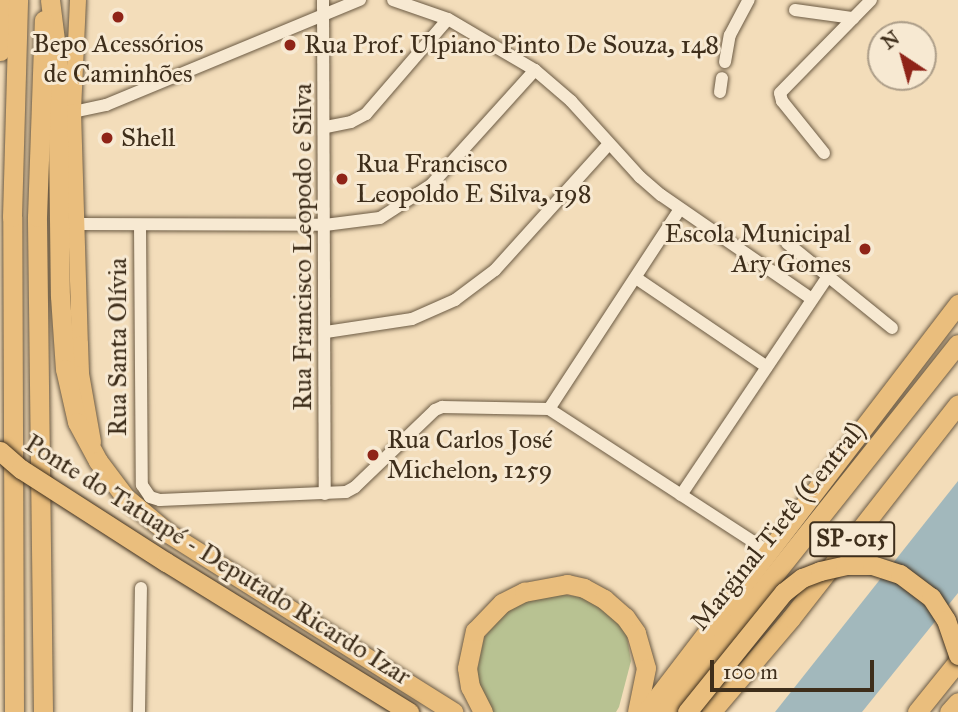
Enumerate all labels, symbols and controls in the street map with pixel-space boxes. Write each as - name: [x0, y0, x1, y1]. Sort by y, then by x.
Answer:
- marker: Bepo Acessórios de Caminhões: [110, 9, 126, 25]
- north arrow: [867, 21, 937, 91]
- text: N: [877, 26, 904, 54]
- place label: Bepo Acessórios de Caminhões: [33, 28, 203, 90]
- place label: Rua Prof. Ulpiano Pinto De Souza, 148: [304, 29, 719, 61]
- marker: Rua Prof. Ulpiano Pinto De Souza, 148: [282, 37, 298, 53]
- street label: Rua Francisco Leopodo e Silva: [287, 83, 319, 411]
- place label: Shell: [121, 122, 175, 154]
- marker: Shell: [99, 130, 115, 146]
- place label: Rua Francisco Leopoldo E Silva, 198: [356, 148, 592, 210]
- marker: Rua Francisco Leopoldo E Silva, 198: [334, 171, 350, 187]
- place label: Escola Municipal Ary Gomes: [664, 218, 851, 280]
- marker: Escola Municipal Ary Gomes: [857, 241, 873, 257]
- street label: Rua Santa Olívia: [102, 258, 134, 436]
- street label: Marginal Tietê (Central): [684, 415, 872, 637]
- place label: Rua Carlos José Michelon, 1259: [387, 424, 553, 486]
- street label: Ponte do Tatuapé - Deputado Ricardo Izar: [19, 428, 417, 692]
- marker: Rua Carlos José Michelon, 1259: [365, 447, 381, 463]
- road number: SP-015: [808, 518, 896, 560]
- scale bar: [713, 646, 878, 690]
- text: 100 m: [723, 659, 778, 685]

